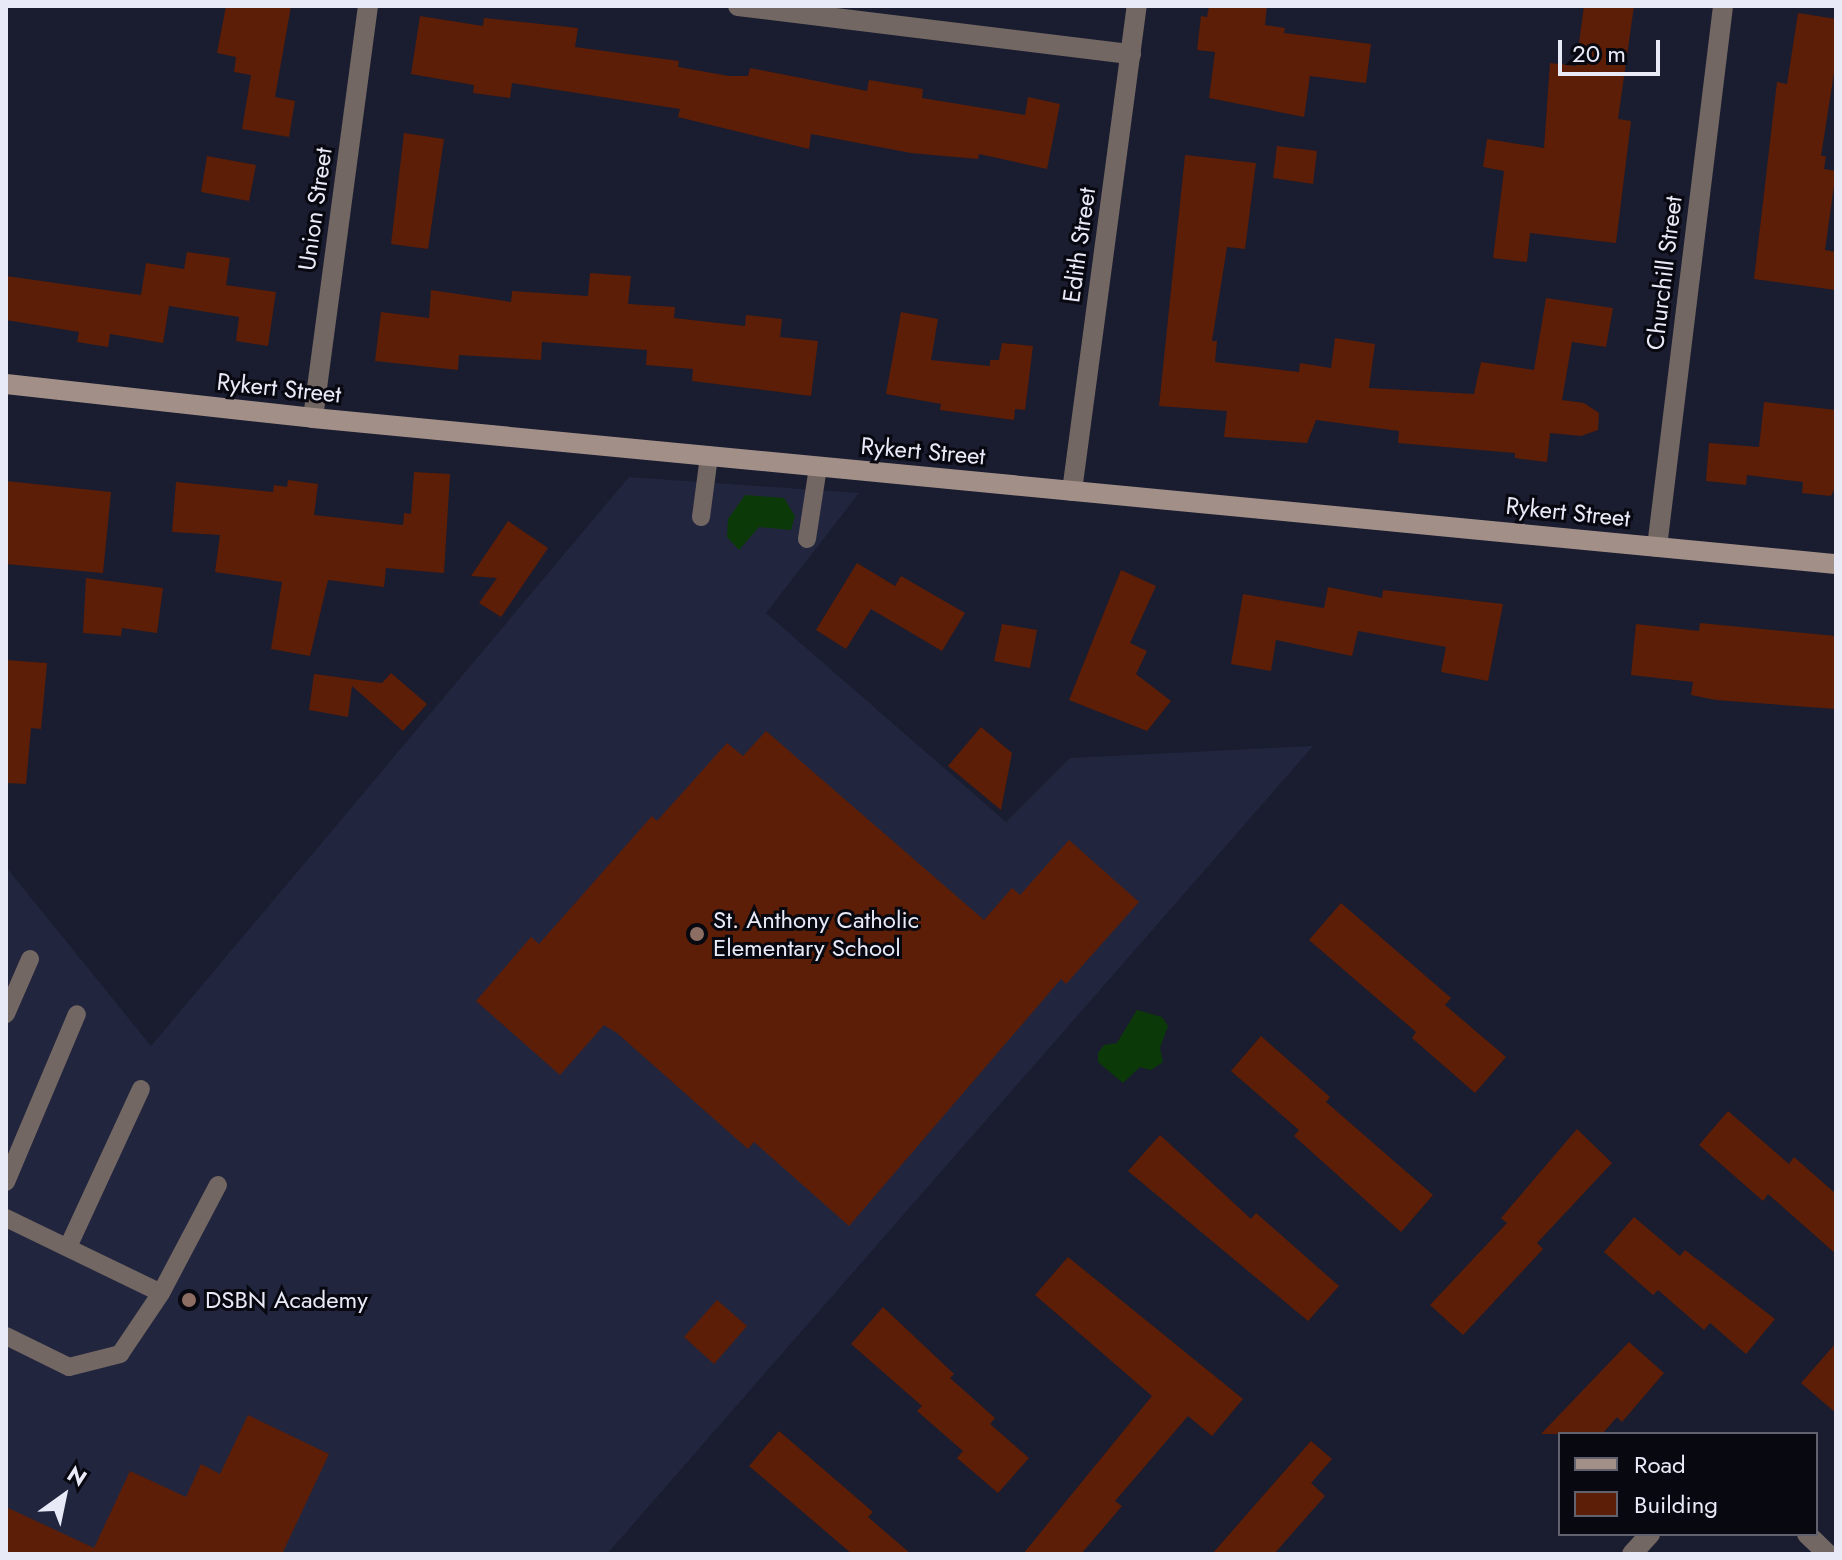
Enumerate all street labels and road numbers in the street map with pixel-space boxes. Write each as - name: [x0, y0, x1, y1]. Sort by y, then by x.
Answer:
- street label: Union Street: [292, 146, 338, 272]
- street label: Edith Street: [1057, 186, 1101, 304]
- street label: Churchill Street: [1640, 194, 1688, 352]
- street label: Rykert Street: [215, 367, 343, 409]
- street label: Rykert Street: [859, 431, 987, 471]
- street label: Rykert Street: [1504, 491, 1632, 533]

